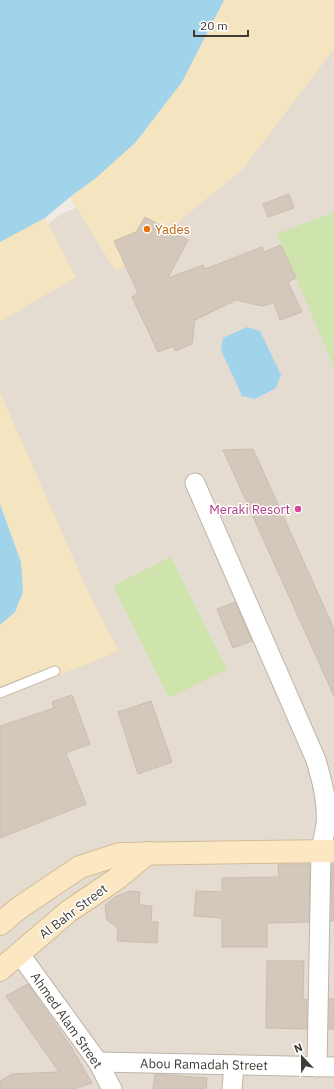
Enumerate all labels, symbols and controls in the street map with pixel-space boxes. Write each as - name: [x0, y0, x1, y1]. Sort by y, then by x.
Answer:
- scale bar: [194, 12, 248, 38]
- text: 20 m: [200, 18, 228, 33]
- place label: Yades: [155, 221, 190, 238]
- marker: Yades: [142, 224, 152, 234]
- place label: Meraki Resort: [209, 501, 290, 518]
- marker: Meraki Resort: [293, 504, 303, 514]
- street label: Al Bahr Street: [36, 880, 111, 943]
- street label: Ahmed Alam Street: [27, 969, 106, 1072]
- north arrow: [282, 1037, 322, 1077]
- text: N: [292, 1040, 305, 1056]
- street label: Abou Ramadah Street: [140, 1055, 268, 1074]

